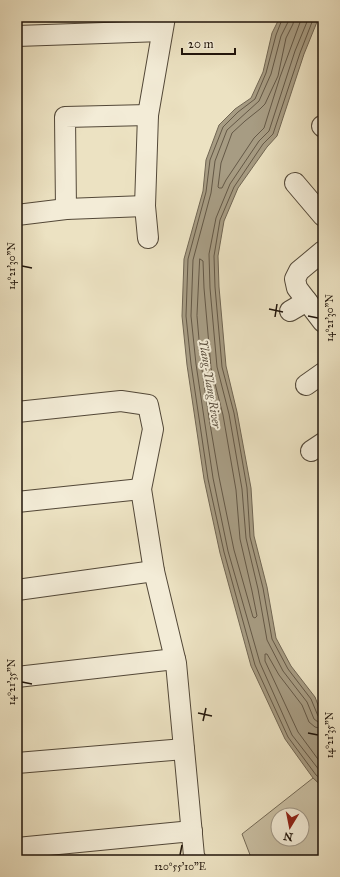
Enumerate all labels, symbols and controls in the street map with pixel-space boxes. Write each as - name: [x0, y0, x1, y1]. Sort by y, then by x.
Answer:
- scale bar: [182, 30, 235, 56]
- text: 20 m: [188, 37, 214, 51]
- text: 14°21'30"N: [6, 242, 18, 290]
- text: 14°21'30"N: [324, 294, 336, 342]
- water label: Ylang-Ylang River: [196, 339, 224, 430]
- text: 14°21'35"N: [6, 658, 18, 705]
- text: 14°21'35"N: [324, 711, 336, 758]
- north arrow: [270, 807, 310, 847]
- text: N: [282, 829, 294, 844]
- text: 120°55'10"E: [154, 861, 206, 873]

